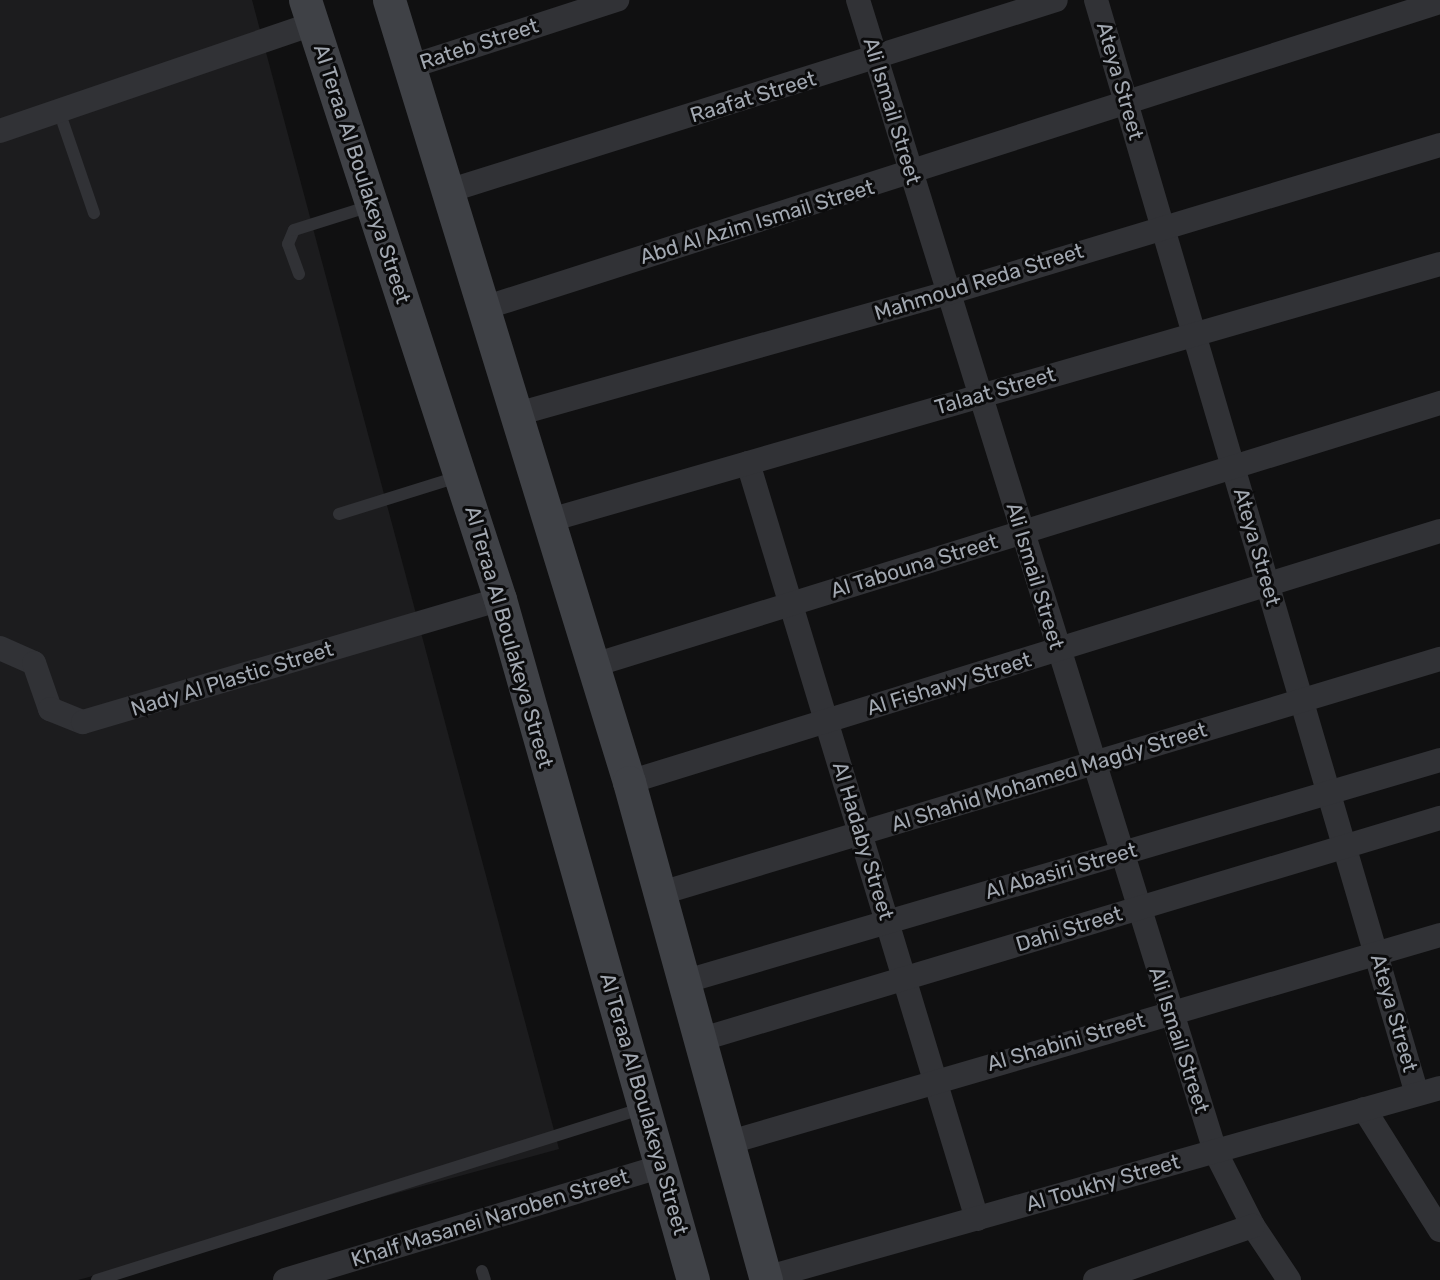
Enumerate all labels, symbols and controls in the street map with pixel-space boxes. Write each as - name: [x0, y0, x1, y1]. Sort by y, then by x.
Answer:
- street label: Rateb Street: [416, 13, 542, 75]
- street label: Ateya Street: [1091, 19, 1149, 143]
- street label: Ali Ismail Street: [858, 35, 926, 187]
- street label: Al Teraa Al Boulakeya Street: [308, 41, 416, 307]
- street label: Raafat Street: [687, 66, 819, 128]
- street label: Abd Al Azim Ismail Street: [636, 174, 878, 270]
- street label: Mahmoud Reda Street: [871, 238, 1087, 326]
- street label: Talaat Street: [932, 362, 1058, 420]
- street label: Ateya Street: [1228, 485, 1286, 609]
- street label: Ali Ismail Street: [1001, 500, 1069, 652]
- street label: Al Teraa Al Boulakeya Street: [459, 503, 559, 771]
- street label: Al Tabouna Street: [827, 529, 1001, 603]
- street label: Nady Al Plastic Street: [127, 636, 337, 722]
- street label: Al Fishawy Street: [864, 647, 1034, 721]
- street label: Al Shahid Mohamed Magdy Street: [888, 717, 1210, 837]
- street label: Al Hadaby Street: [827, 759, 899, 923]
- street label: Al Abasiri Street: [982, 837, 1140, 905]
- street label: Dahi Street: [1013, 901, 1125, 957]
- street label: Ateya Street: [1365, 951, 1423, 1075]
- street label: Ali Ismail Street: [1144, 964, 1214, 1116]
- street label: Al Teraa Al Boulakeya Street: [594, 970, 694, 1238]
- street label: Al Shabini Street: [984, 1007, 1148, 1077]
- street label: Al Toukhy Street: [1023, 1149, 1183, 1217]
- street label: Khalf Masanei Naroben Street: [348, 1164, 632, 1272]

